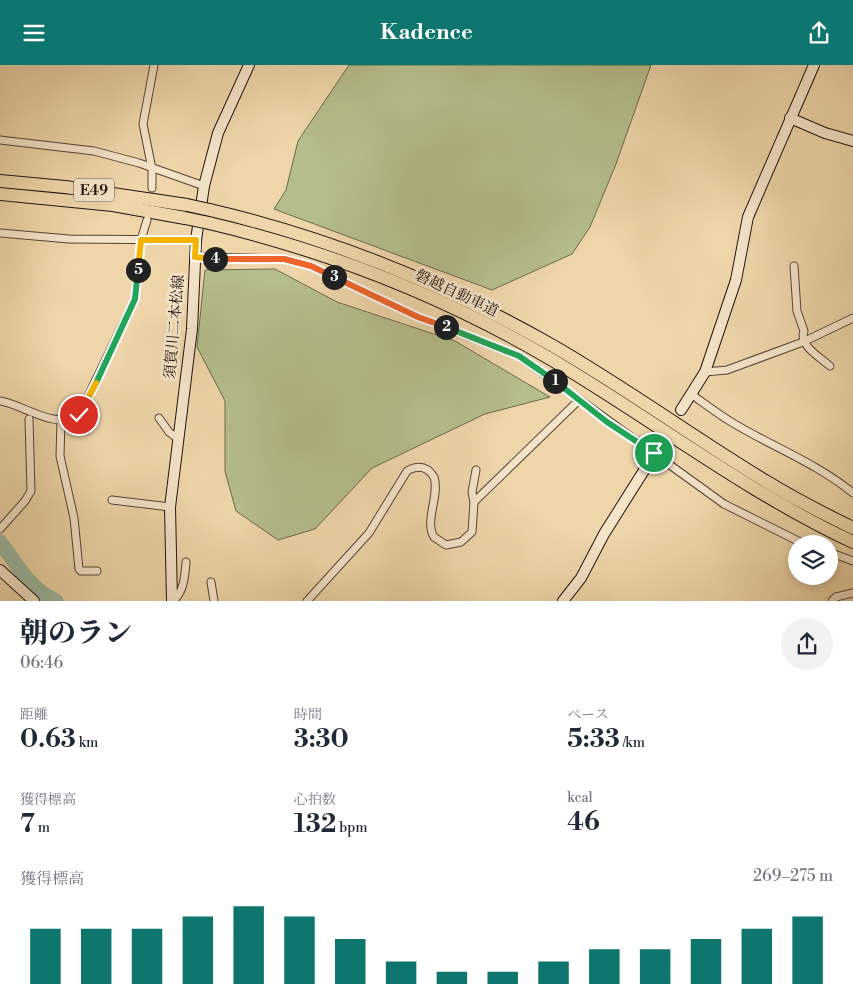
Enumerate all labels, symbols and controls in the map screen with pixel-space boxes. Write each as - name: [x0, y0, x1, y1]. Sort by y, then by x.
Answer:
- icon: menu: [20, 19, 48, 47]
- text: Kadence: [380, 19, 473, 46]
- icon: share: [805, 19, 833, 47]
- road number: E49: [74, 179, 114, 201]
- pin: 4: [202, 247, 228, 271]
- text: 4: [211, 250, 220, 268]
- pin: 5: [126, 257, 150, 283]
- text: 5: [134, 261, 143, 279]
- pin: 3: [322, 265, 346, 289]
- street label: 磐越自動車道: [412, 266, 502, 321]
- text: 3: [330, 268, 339, 286]
- street label: 須賀川二本松線: [160, 274, 189, 380]
- pin: 2: [434, 315, 458, 339]
- text: 2: [442, 318, 451, 336]
- pin: 1: [542, 369, 568, 393]
- text: 1: [552, 372, 559, 390]
- pin: [58, 394, 100, 436]
- icon: check: [65, 401, 93, 429]
- pin: [633, 432, 675, 474]
- icon: arrive: [640, 439, 668, 467]
- map controls: [788, 535, 838, 585]
- button: layers: [788, 535, 838, 585]
- text: 朝のラン: [20, 616, 132, 651]
- button: share: [781, 618, 833, 670]
- text: 06:46: [20, 653, 63, 673]
- text: 距離: [20, 706, 48, 724]
- text: 時間: [294, 706, 322, 724]
- text: ペース: [567, 706, 609, 724]
- text: 0.63: [20, 724, 76, 755]
- text: 3:30: [294, 724, 349, 755]
- text: 5:33: [567, 724, 620, 755]
- text: km: [76, 734, 98, 752]
- text: /km: [620, 734, 645, 752]
- text: kcal: [567, 789, 593, 807]
- text: 獲得標高: [20, 791, 76, 809]
- text: 心拍数: [294, 791, 336, 809]
- text: 46: [567, 807, 600, 838]
- text: 7: [20, 809, 35, 840]
- text: 132: [294, 809, 336, 840]
- text: m: [35, 819, 50, 837]
- text: bpm: [336, 819, 368, 837]
- text: 269–275 m: [753, 866, 833, 886]
- text: 獲得標高: [20, 869, 84, 889]

